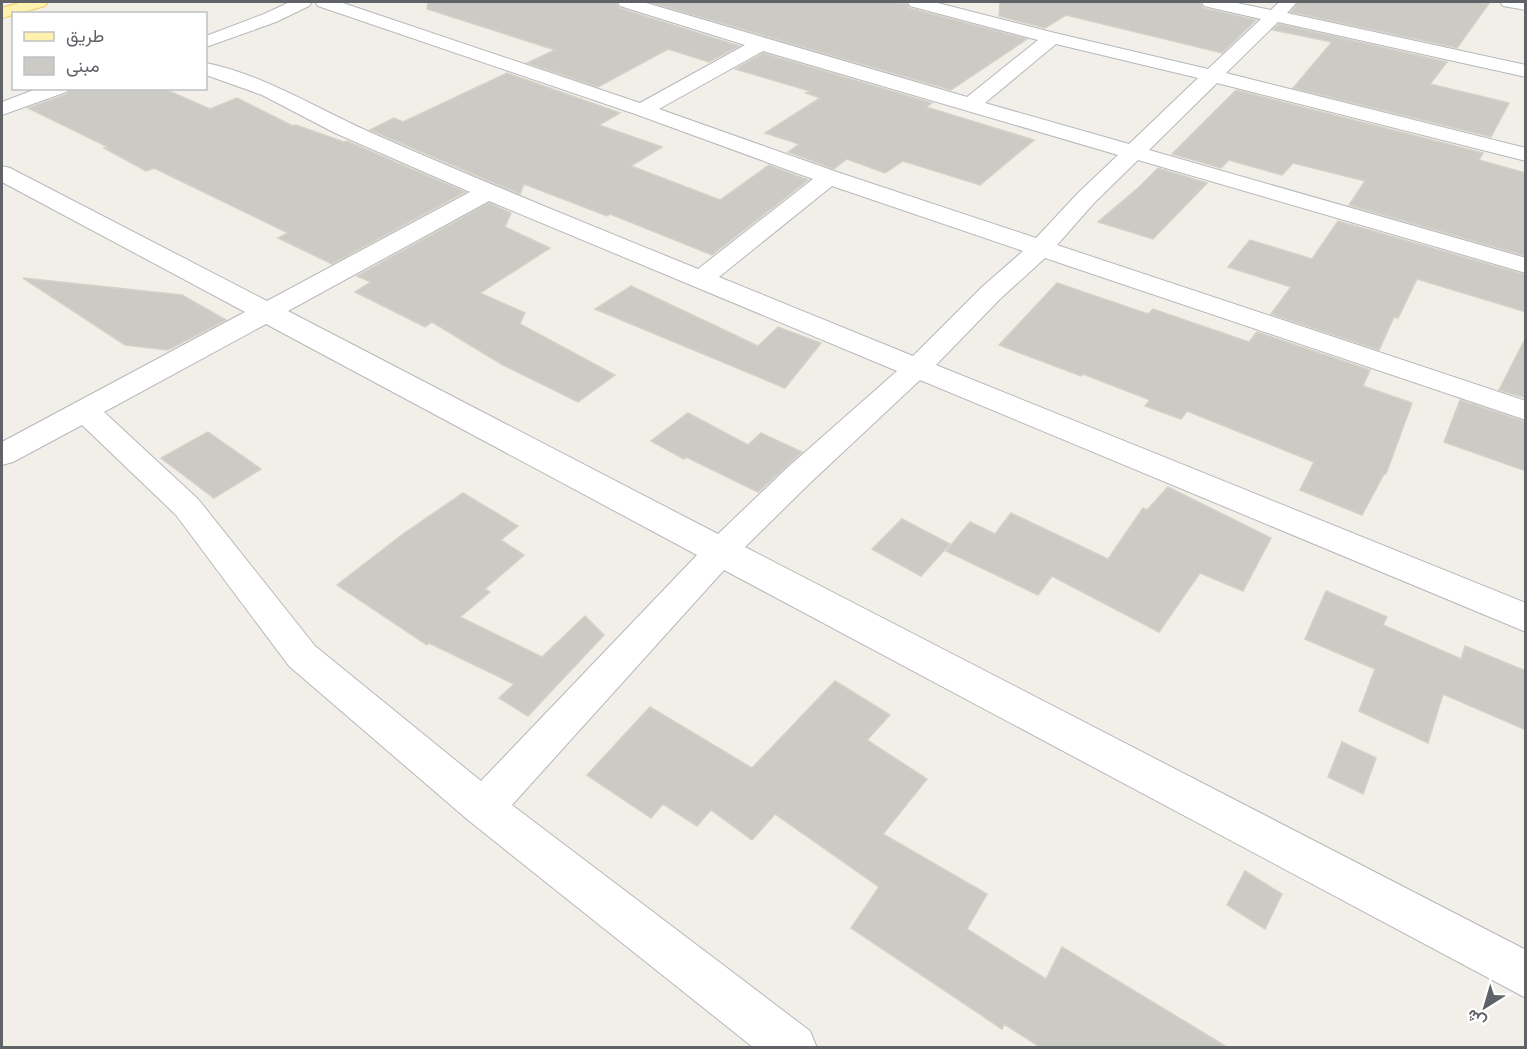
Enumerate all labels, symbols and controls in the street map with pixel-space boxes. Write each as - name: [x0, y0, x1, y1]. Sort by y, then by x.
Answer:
- legend: [12, 12, 207, 90]
- text: طريق: [66, 25, 104, 47]
- text: مبنى: [66, 55, 100, 77]
- north arrow: [1455, 977, 1515, 1037]
- text: ش: [1463, 1005, 1490, 1032]

